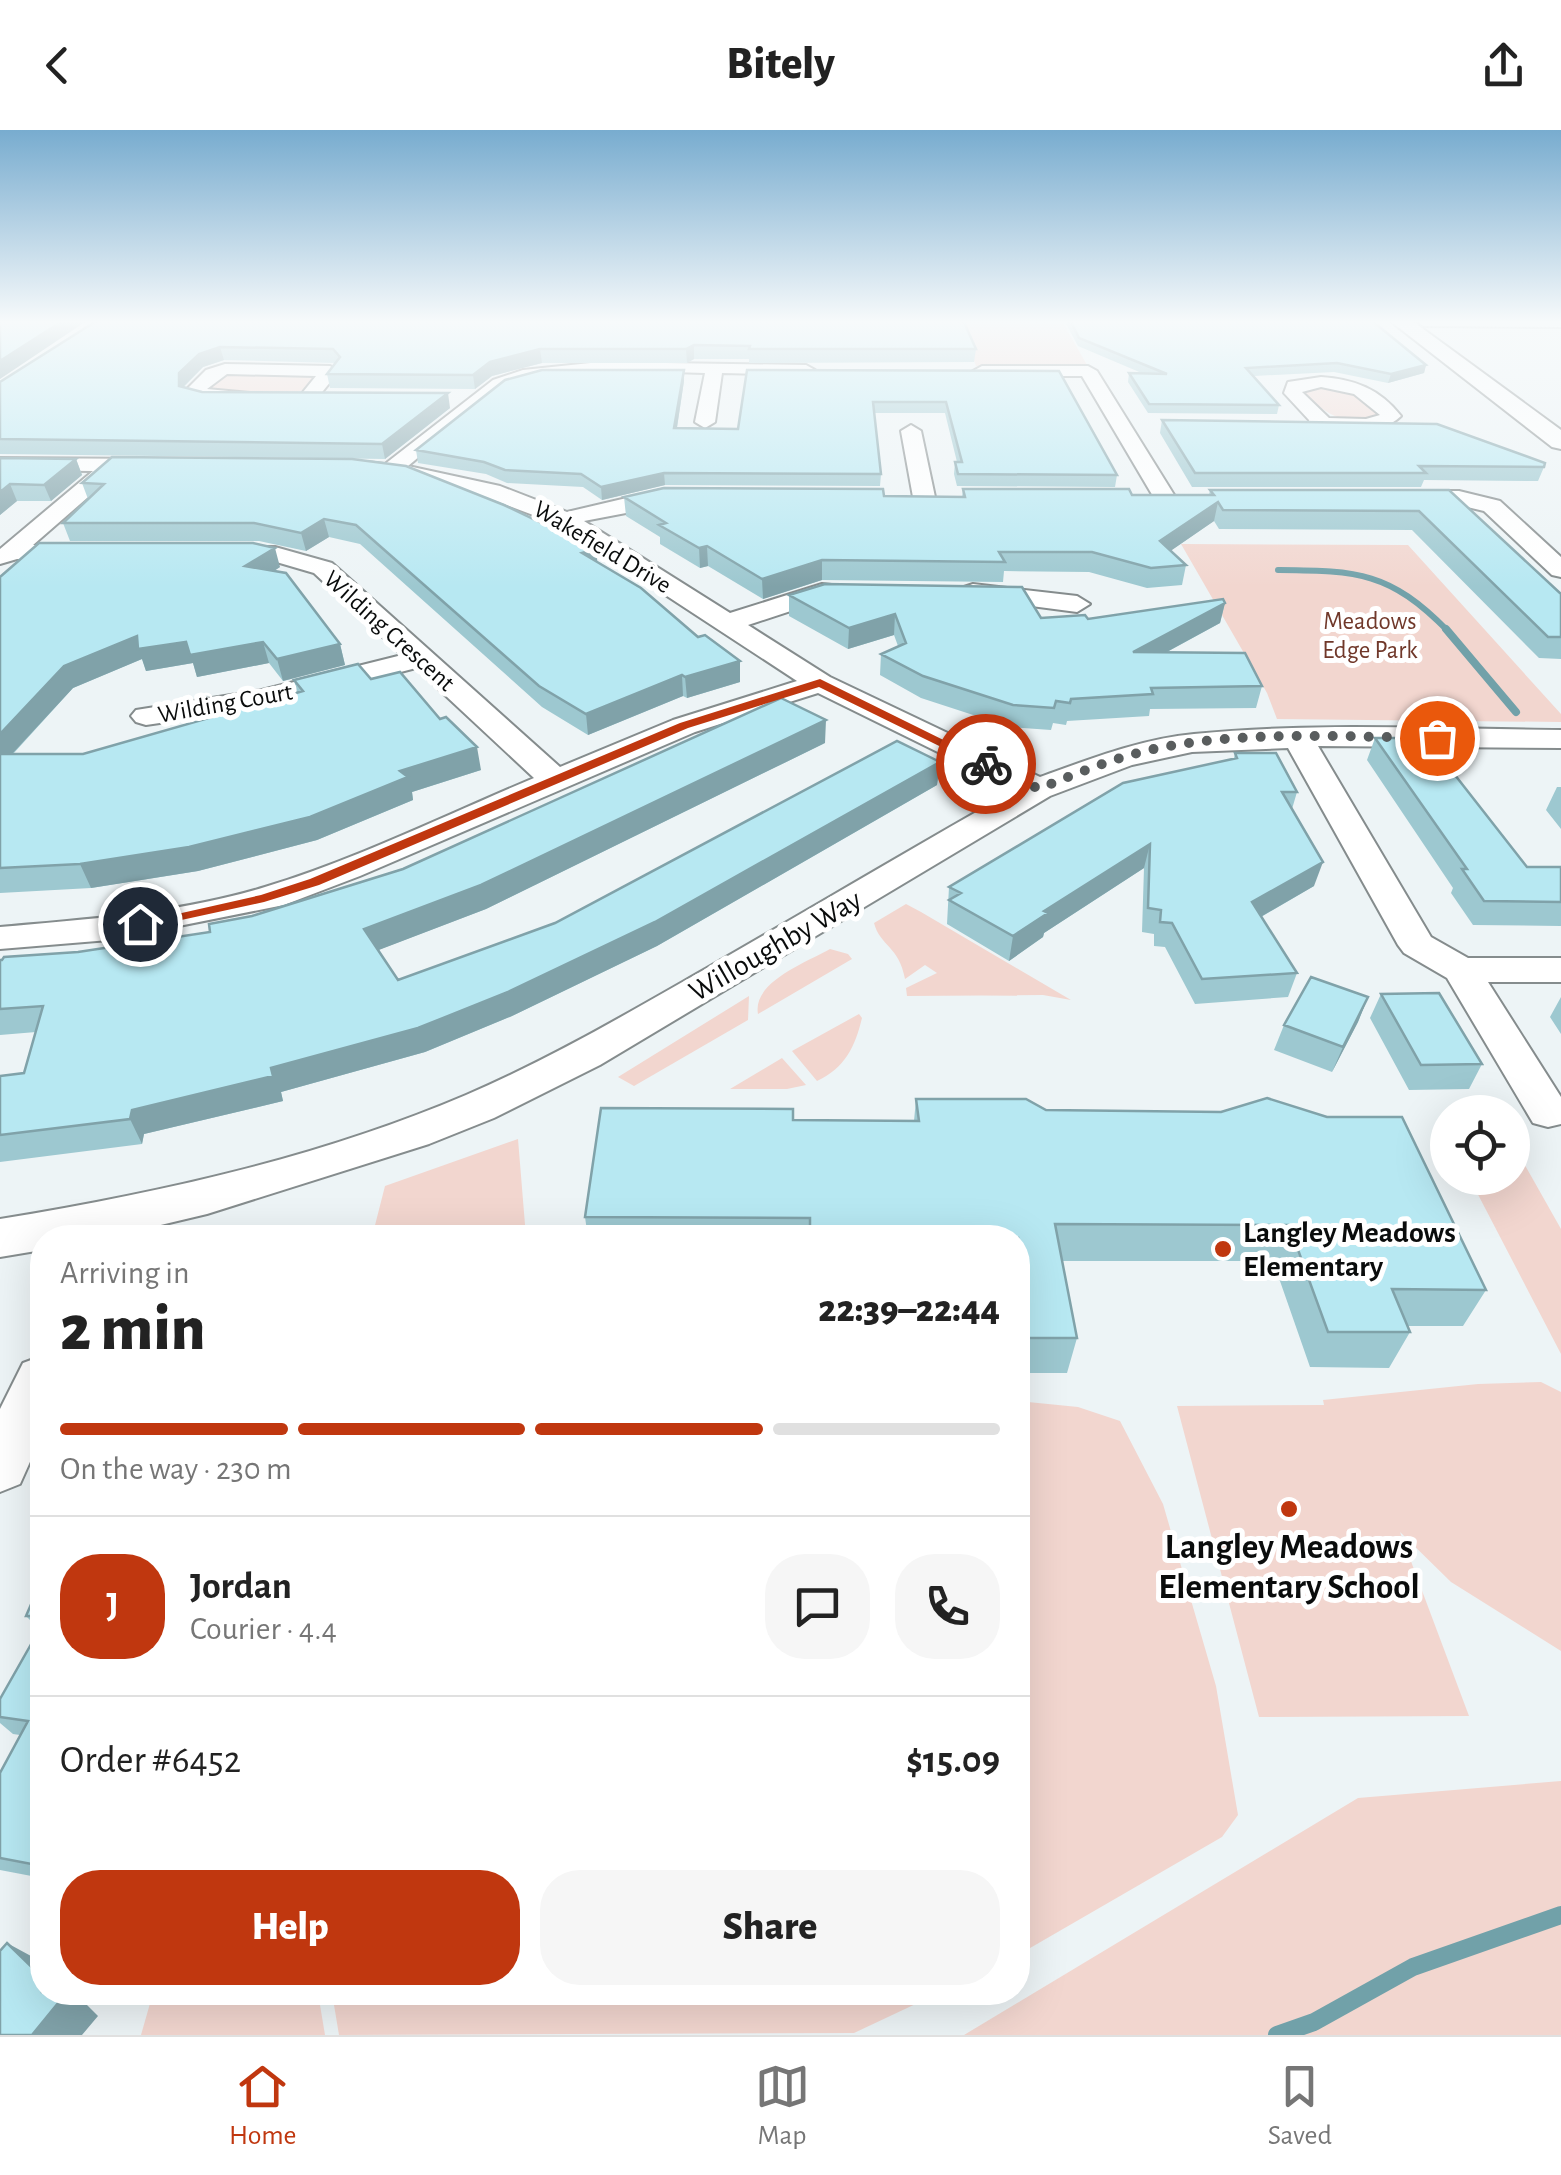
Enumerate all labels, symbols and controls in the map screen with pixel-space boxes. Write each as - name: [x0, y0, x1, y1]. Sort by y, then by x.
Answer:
- icon: back: [30, 38, 85, 93]
- icon: share: [1476, 38, 1531, 93]
- text: Bitely: [726, 42, 835, 87]
- street label: Wakefield Drive: [529, 496, 675, 598]
- street label: Wilding Crescent: [319, 566, 459, 696]
- park label: Meadows Edge Park: [1322, 609, 1418, 663]
- street label: Wilding Court: [156, 679, 294, 728]
- pin: [1395, 696, 1480, 781]
- icon: bag: [1410, 711, 1465, 766]
- courier: [936, 714, 1036, 814]
- icon: bike: [959, 737, 1014, 792]
- pin: [98, 882, 183, 967]
- street label: Willoughby Way: [684, 884, 867, 1007]
- icon: home: [113, 897, 168, 952]
- map controls: [1430, 1095, 1530, 1195]
- button: locate: [1430, 1095, 1530, 1195]
- place label: Langley Meadows Elementary: [1243, 1218, 1456, 1282]
- marker: Langley Meadows Elementary: [1212, 1238, 1234, 1260]
- text: Arriving in: [60, 1257, 189, 1289]
- text: 22:39–22:44: [818, 1291, 1000, 1329]
- text: 2 min: [60, 1297, 206, 1362]
- text: On the way · 230 m: [60, 1453, 292, 1485]
- marker: Langley Meadows Elementary School: [1278, 1498, 1300, 1520]
- place label: Langley Meadows Elementary School: [1158, 1530, 1420, 1605]
- button: chat: [765, 1554, 870, 1659]
- button: phone: [895, 1554, 1000, 1659]
- text: Jordan: [190, 1568, 292, 1606]
- text: J: [106, 1587, 119, 1625]
- text: Courier · 4.4: [190, 1613, 337, 1645]
- text: Order #6452: [60, 1742, 241, 1780]
- text: $15.09: [906, 1742, 1000, 1780]
- button: Help: [60, 1870, 520, 1985]
- button: Share: [540, 1870, 1000, 1985]
- tab: Home: [229, 2059, 296, 2153]
- tab: Map: [755, 2059, 810, 2153]
- tab: Saved: [1268, 2059, 1332, 2153]

